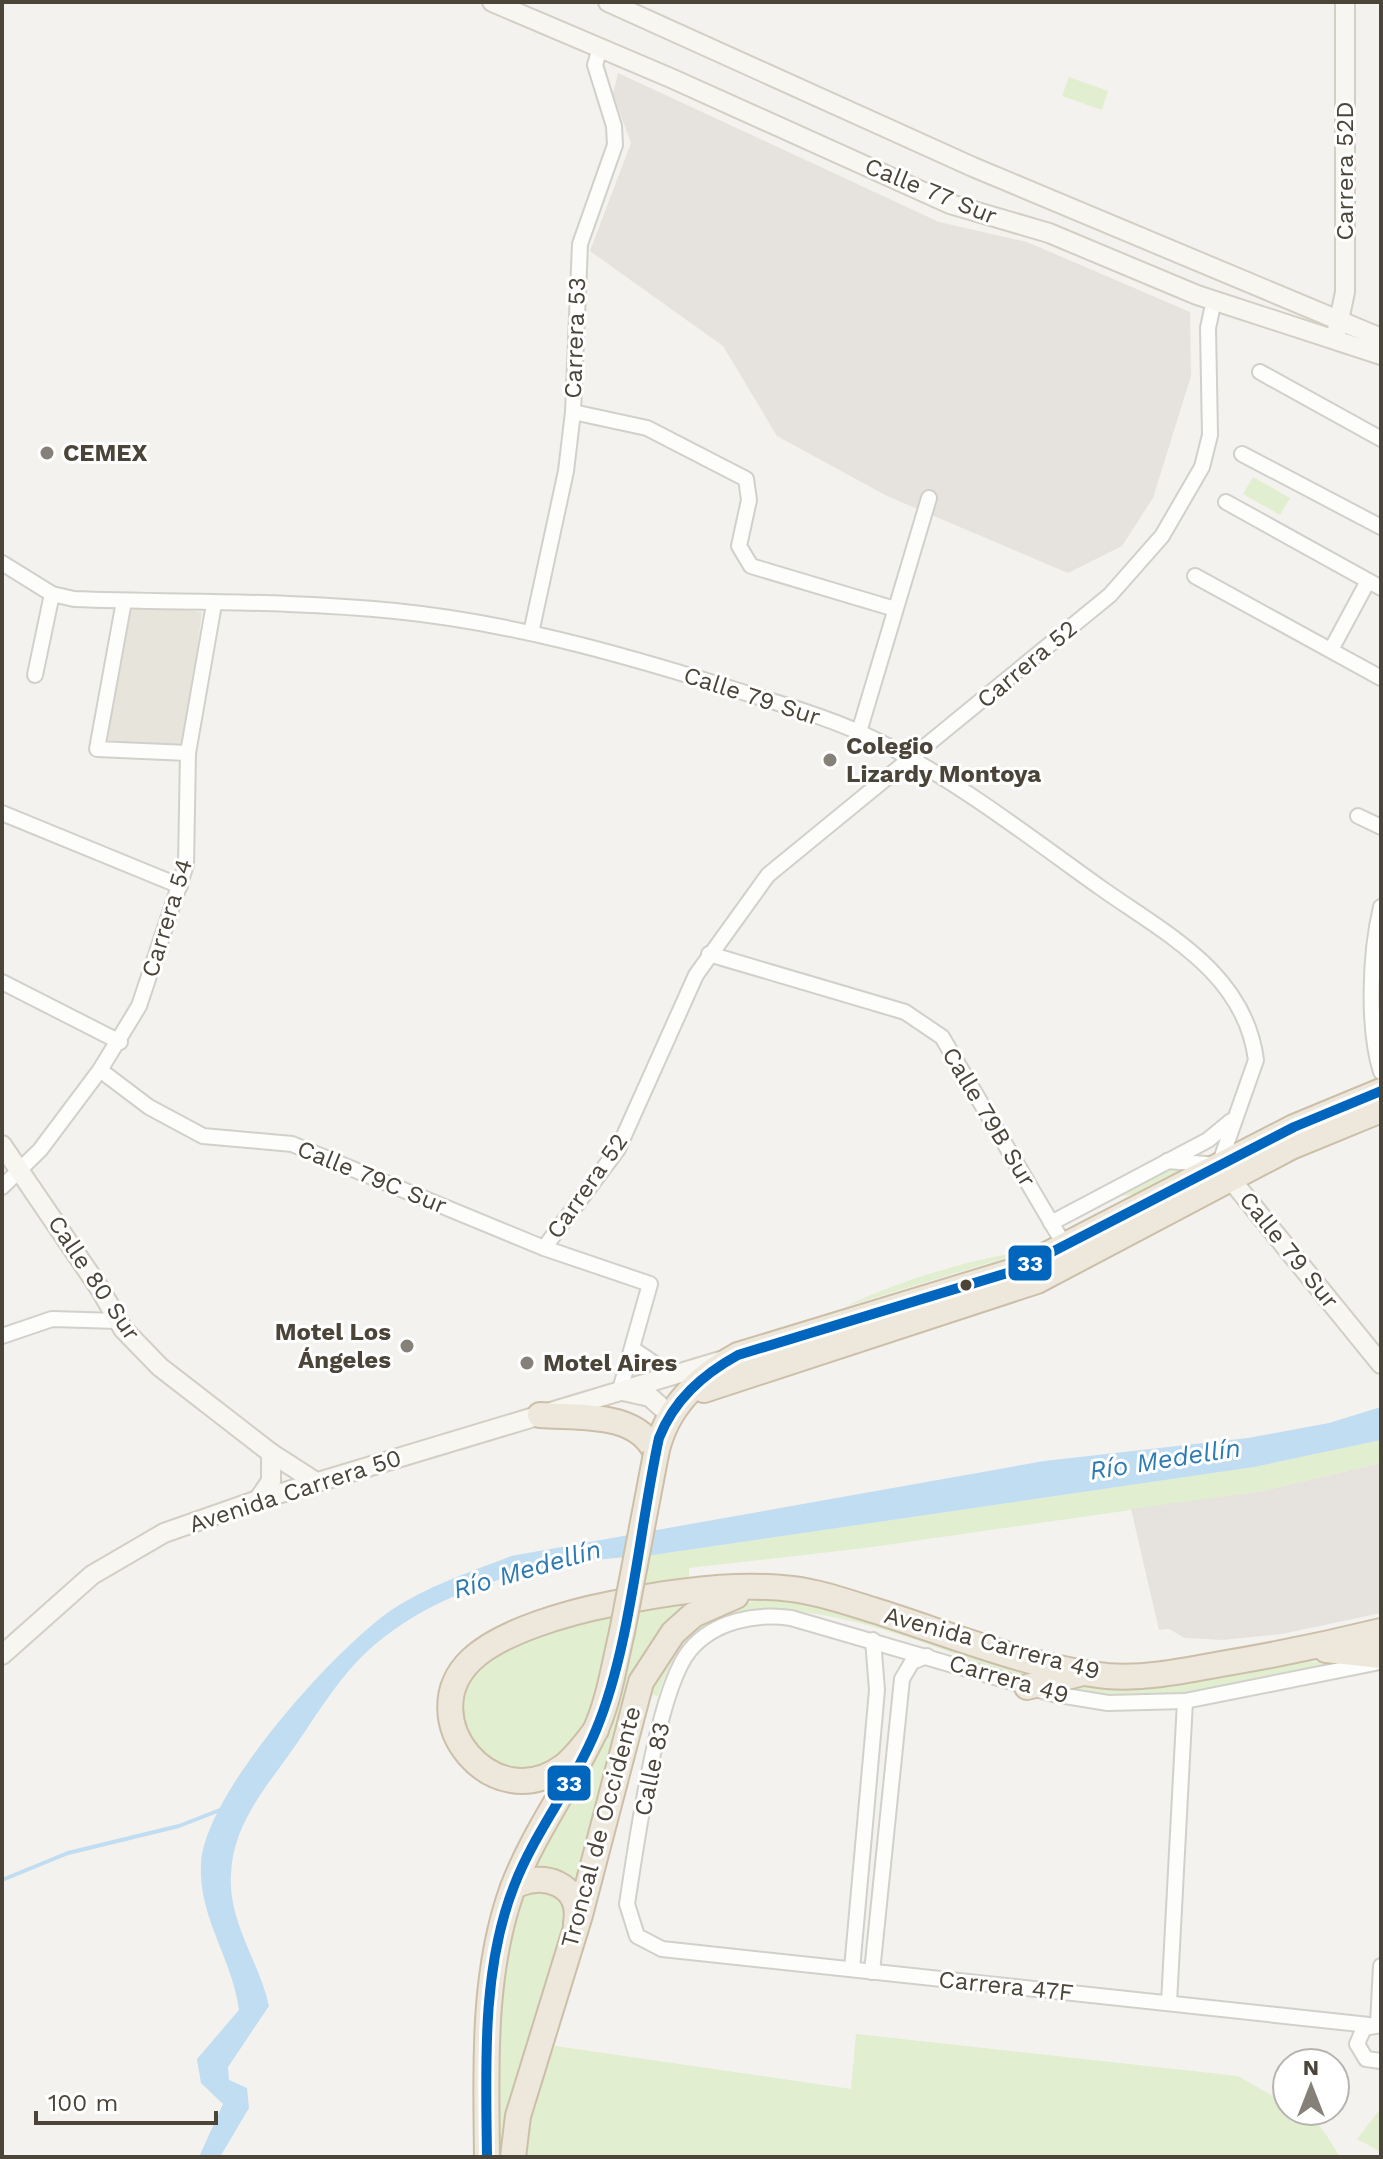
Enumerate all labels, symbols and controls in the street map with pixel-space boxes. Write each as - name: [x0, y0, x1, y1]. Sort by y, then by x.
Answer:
- street label: Carrera 52D: [1331, 101, 1359, 241]
- street label: Calle 77 Sur: [861, 152, 1001, 230]
- street label: Carrera 53: [559, 277, 591, 399]
- place label: CEMEX: [63, 439, 147, 467]
- marker: CEMEX: [38, 444, 56, 462]
- street label: Carrera 52: [971, 614, 1083, 714]
- street label: Calle 79 Sur: [680, 661, 824, 731]
- place label: Colegio Lizardy Montoya: [846, 732, 1041, 788]
- marker: Colegio Lizardy Montoya: [821, 751, 839, 769]
- street label: Carrera 54: [136, 855, 198, 981]
- street label: Calle 79B Sur: [936, 1042, 1042, 1192]
- street label: Carrera 52: [541, 1128, 633, 1244]
- street label: Calle 79C Sur: [293, 1134, 451, 1220]
- street label: Calle 79 Sur: [1233, 1186, 1345, 1314]
- street label: Calle 80 Sur: [42, 1210, 146, 1346]
- line badge: 33: [1007, 1244, 1053, 1282]
- text: 33: [1017, 1251, 1043, 1276]
- unlabelled marker: [958, 1277, 974, 1293]
- place label: Motel Los Ángeles: [275, 1318, 391, 1374]
- marker: Motel Los Ángeles: [398, 1337, 416, 1355]
- place label: Motel Aires: [543, 1349, 678, 1377]
- marker: Motel Aires: [518, 1354, 536, 1372]
- water label: Río Medellín: [1087, 1432, 1243, 1486]
- street label: Avenida Carrera 50: [185, 1443, 405, 1539]
- water label: Río Medellín: [450, 1534, 604, 1604]
- street label: Avenida Carrera 49: [880, 1600, 1104, 1686]
- street label: Carrera 49: [946, 1648, 1072, 1710]
- street label: Troncal de Occidente: [555, 1703, 647, 1951]
- street label: Calle 83: [628, 1720, 676, 1818]
- line badge: 33: [546, 1764, 592, 1802]
- text: 33: [556, 1771, 582, 1796]
- street label: Carrera 47F: [937, 1965, 1075, 2007]
- north arrow: [1271, 2047, 1351, 2127]
- text: N: [1303, 2055, 1319, 2080]
- scale bar: [36, 2075, 216, 2125]
- text: 100 m: [48, 2089, 118, 2117]

